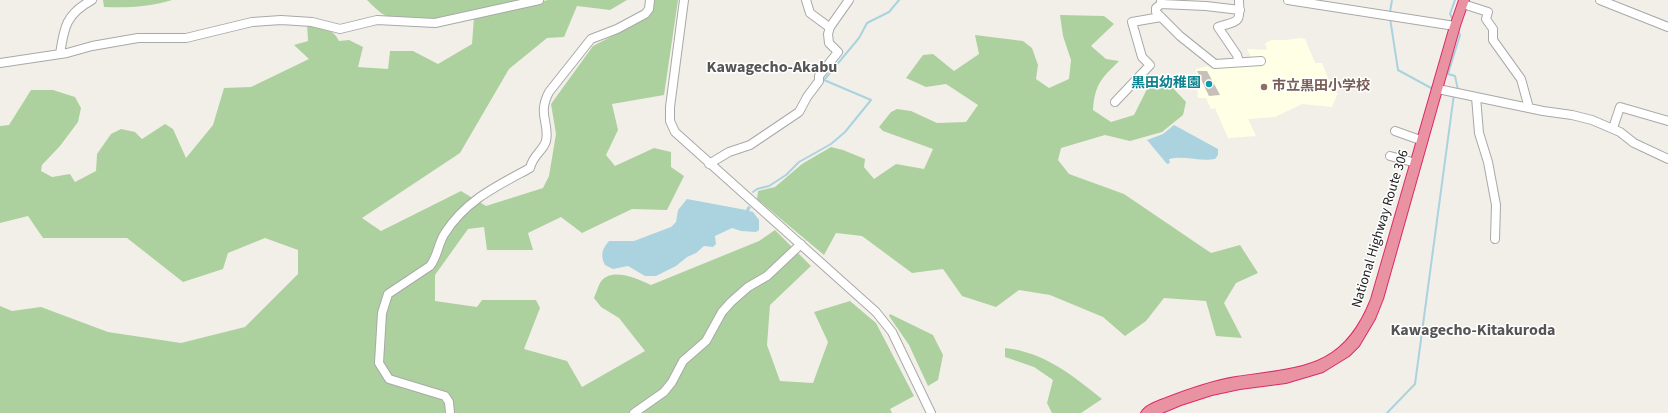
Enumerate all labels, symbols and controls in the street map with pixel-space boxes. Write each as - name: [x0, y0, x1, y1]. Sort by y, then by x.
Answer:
- district label: Kawagecho-Akabu: [707, 58, 837, 78]
- place label: 黒田幼稚園: [1131, 76, 1201, 92]
- marker: 黒田幼稚園: [1204, 79, 1214, 89]
- place label: 市立黒田小学校: [1272, 79, 1370, 95]
- marker: 市立黒田小学校: [1259, 82, 1269, 92]
- street label: National Highway Route 306: [1349, 148, 1413, 310]
- district label: Kawagecho-Kitakuroda: [1390, 321, 1556, 341]

